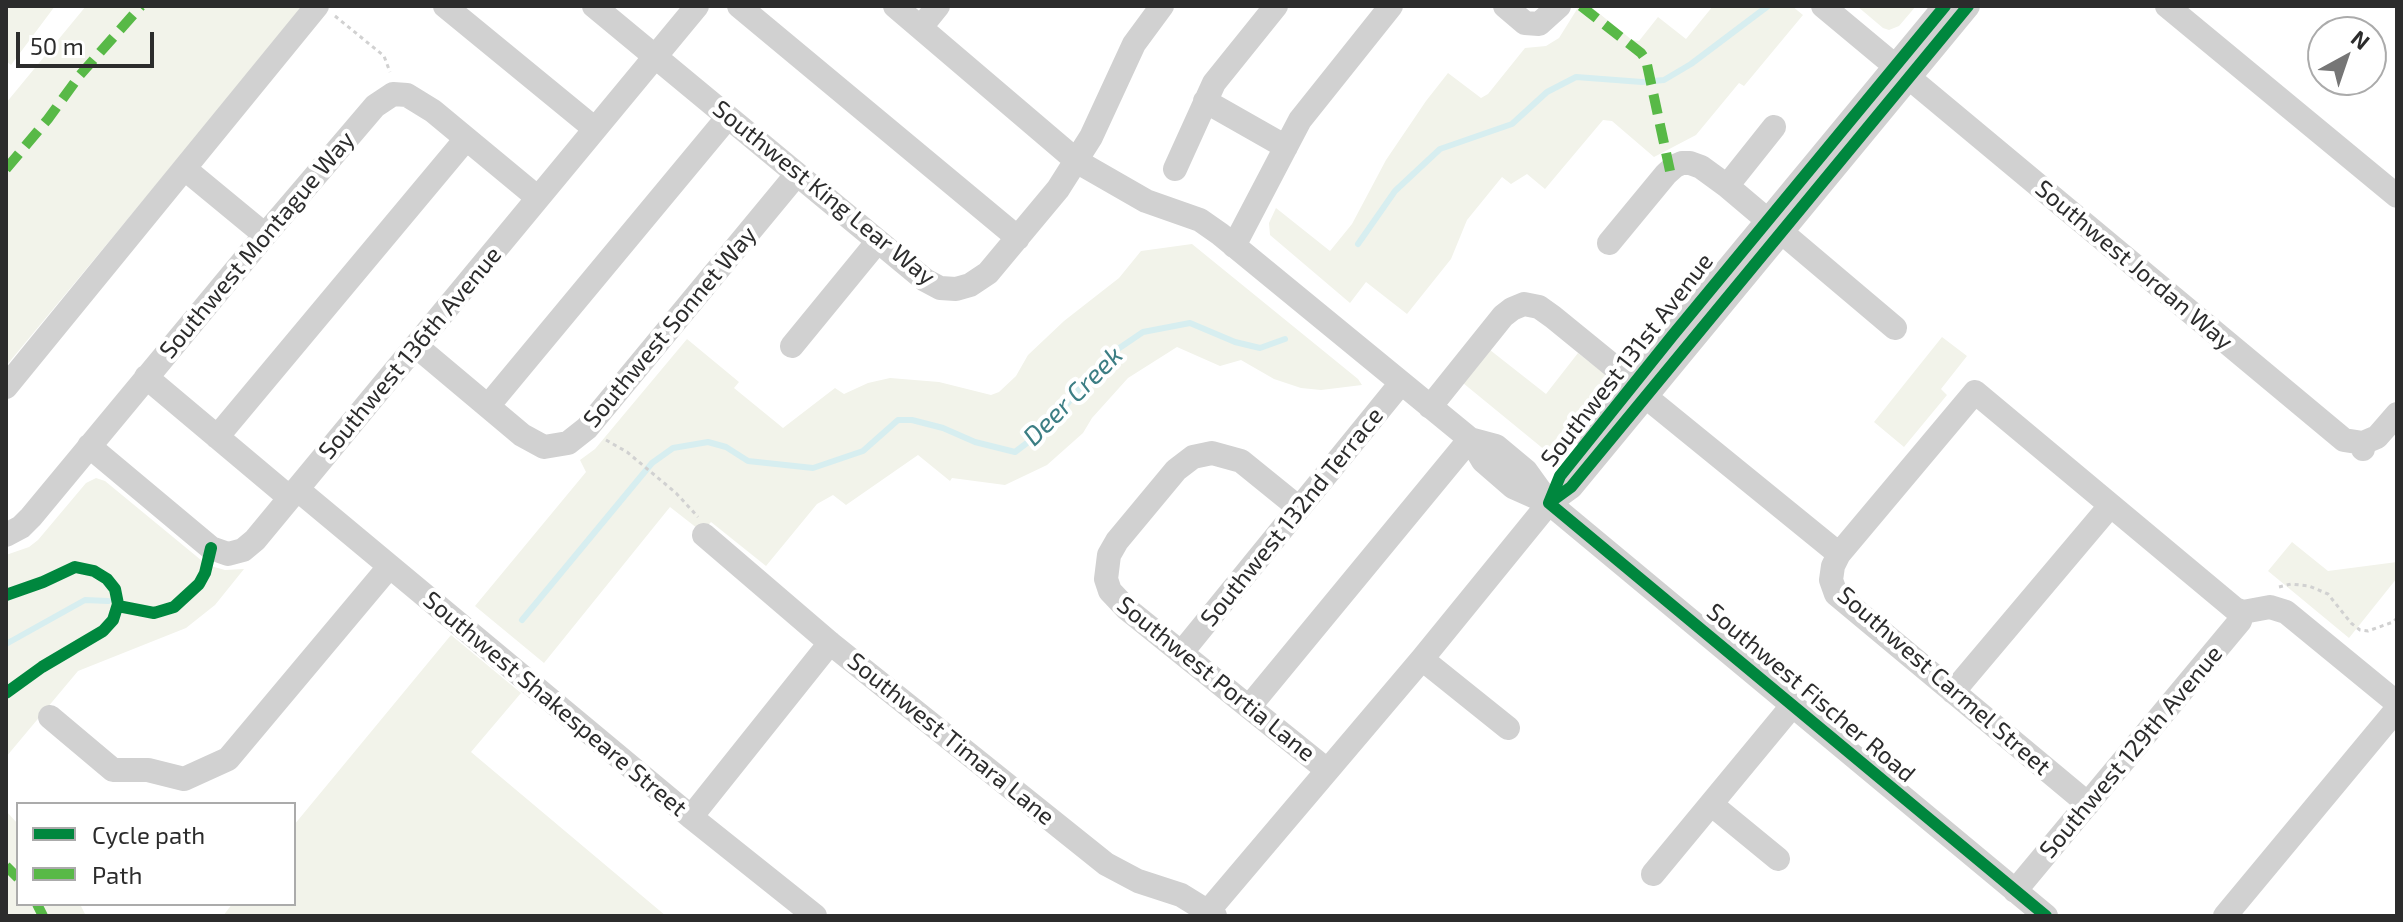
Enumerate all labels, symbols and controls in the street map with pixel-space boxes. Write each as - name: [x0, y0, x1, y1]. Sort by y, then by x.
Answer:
- scale bar: [20, 16, 158, 66]
- north arrow: [2307, 16, 2387, 96]
- text: N: [2347, 24, 2376, 54]
- text: 50 m: [30, 31, 84, 60]
- street label: Southwest King Lear Way: [707, 94, 941, 292]
- street label: Southwest Montague Way: [153, 126, 361, 364]
- street label: Southwest Jordan Way: [2029, 174, 2239, 356]
- street label: Southwest Sonnet Way: [577, 221, 763, 433]
- street label: Southwest 136th Avenue: [313, 241, 507, 465]
- street label: Southwest 131st Avenue: [1535, 248, 1719, 472]
- water label: Deer Creek: [1017, 340, 1129, 452]
- street label: Southwest 132nd Terrace: [1195, 402, 1389, 632]
- street label: Southwest Carmel Street: [1832, 581, 2056, 781]
- street label: Southwest Shakespeare Street: [417, 585, 693, 823]
- street label: Southwest Portia Lane: [1111, 590, 1321, 768]
- street label: Southwest Fischer Road: [1701, 597, 1921, 789]
- street label: Southwest 129th Avenue: [2034, 640, 2228, 864]
- street label: Southwest Timara Lane: [842, 647, 1060, 831]
- legend: [16, 802, 296, 906]
- text: Cycle path: [92, 820, 205, 849]
- text: Path: [92, 860, 142, 889]

